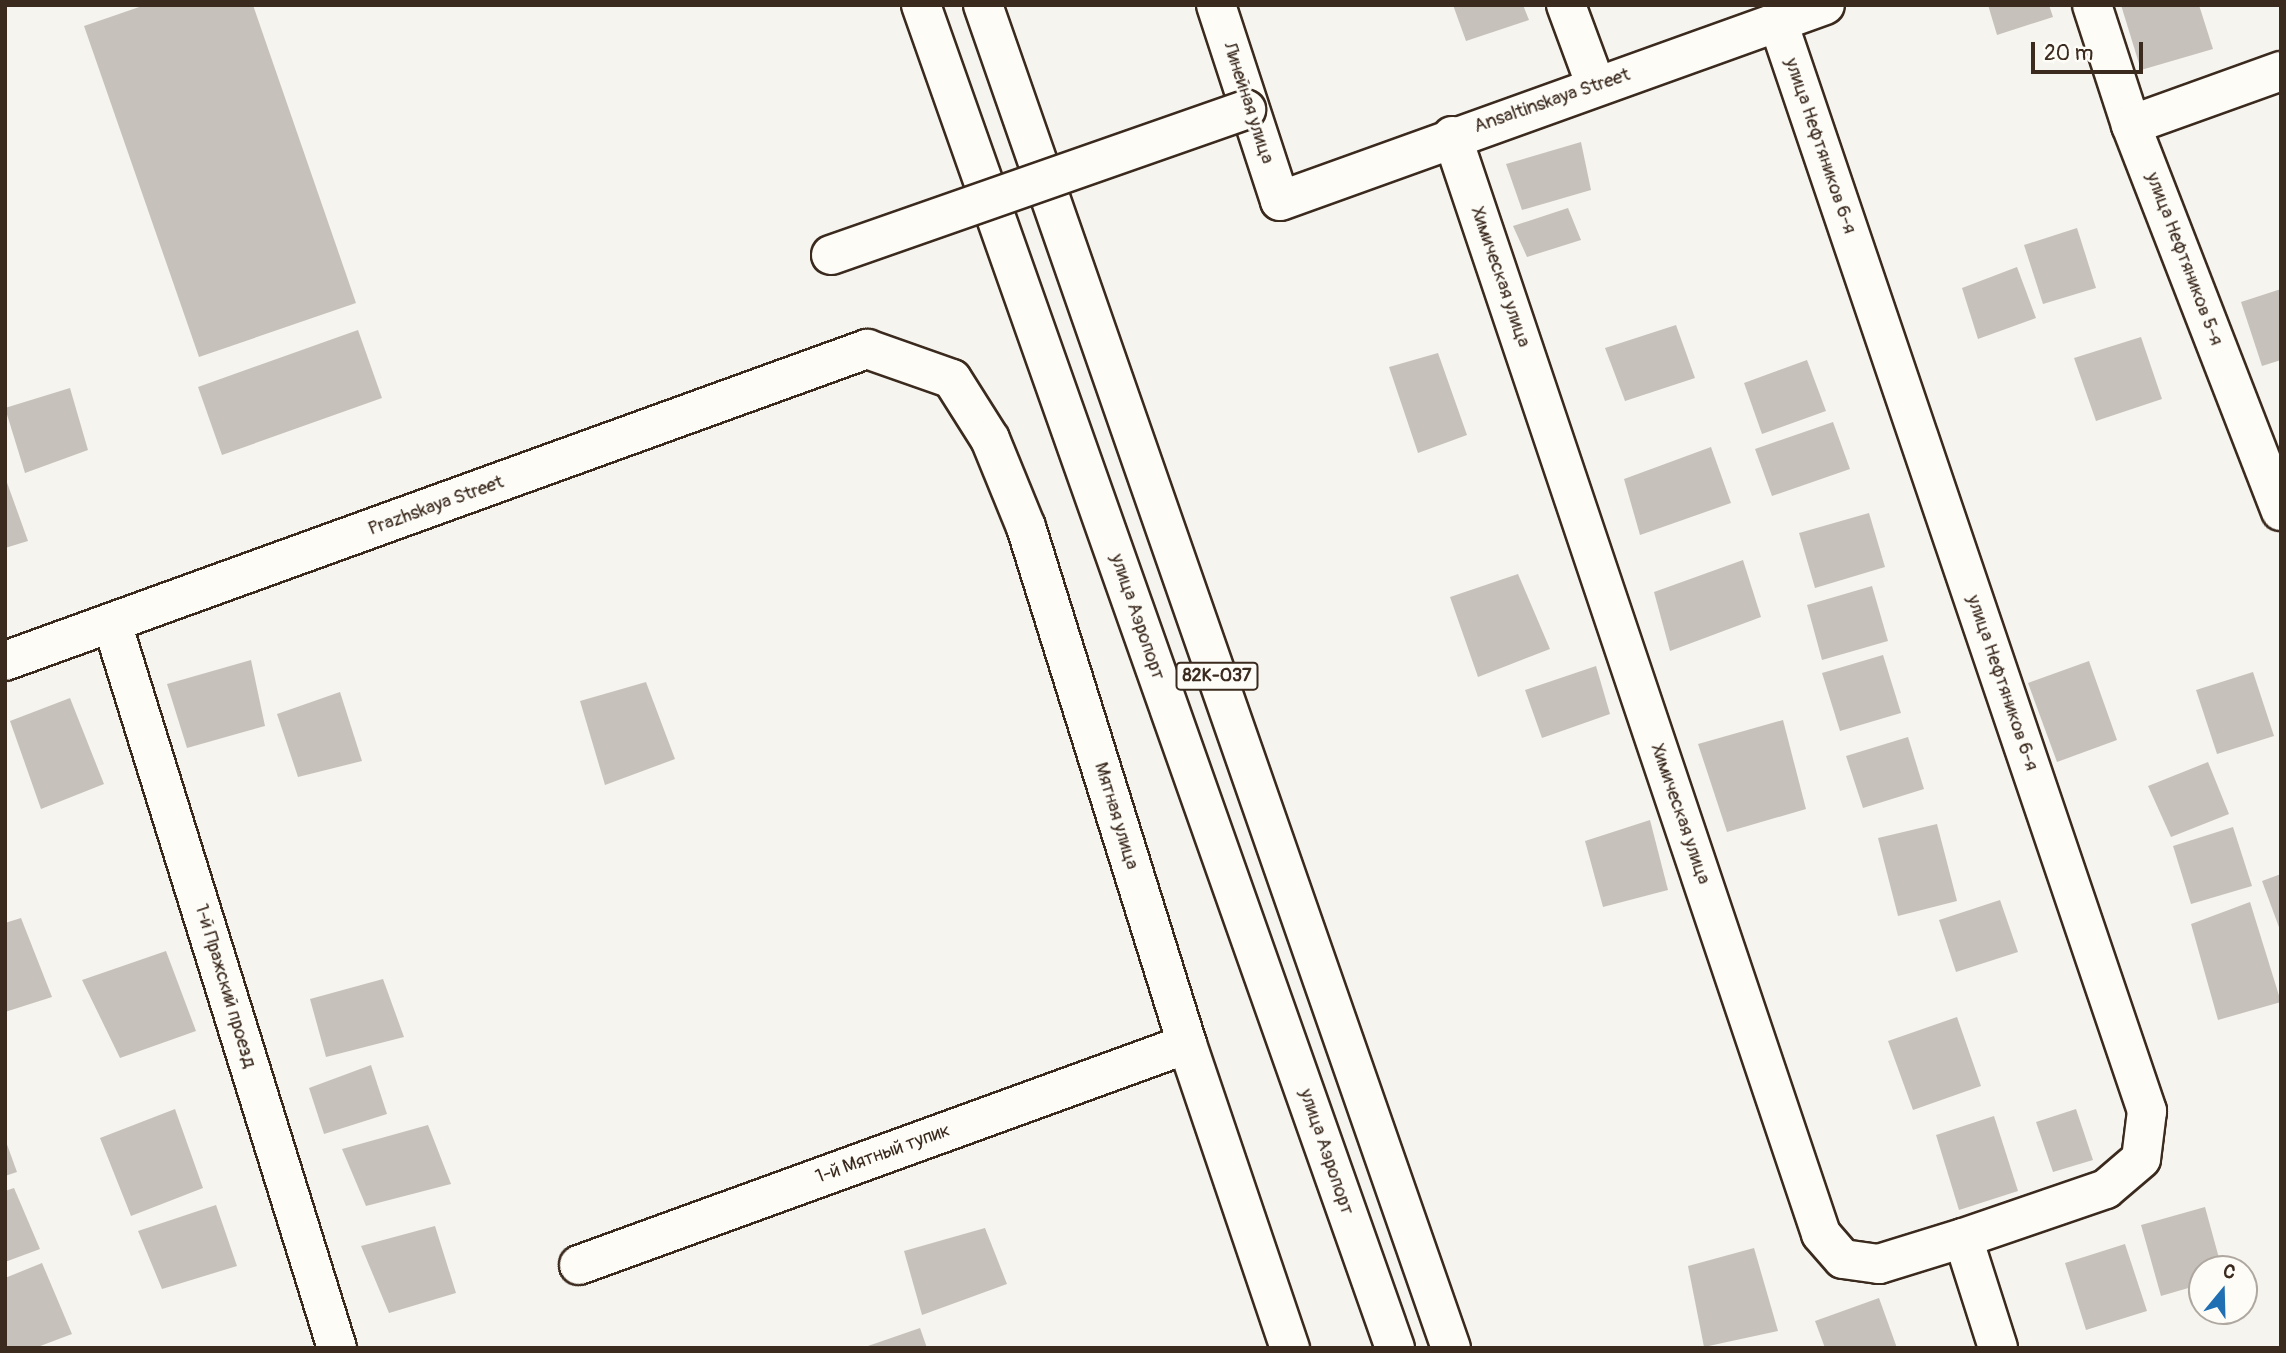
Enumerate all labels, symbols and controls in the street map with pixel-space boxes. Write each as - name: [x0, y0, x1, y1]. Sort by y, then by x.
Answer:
- scale bar: [2034, 28, 2146, 72]
- street label: Линейная улица: [1218, 39, 1278, 167]
- text: 20 m: [2044, 40, 2093, 67]
- street label: улица Нефтяников 6-я: [1779, 55, 1861, 237]
- street label: Ansaltinskaya Street: [1471, 64, 1633, 138]
- street label: улица Нефтяников 5-я: [2140, 169, 2228, 349]
- street label: Химическая улица: [1465, 204, 1535, 350]
- street label: Prazhskaya Street: [365, 471, 507, 541]
- street label: улица Аэропорт: [1105, 551, 1169, 683]
- street label: улица Нефтяников 6-я: [1961, 592, 2043, 774]
- road number: 82К-037: [1175, 662, 1259, 690]
- street label: Химическая улица: [1645, 741, 1715, 887]
- street label: Мятная улица: [1089, 760, 1143, 872]
- street label: 1-й Пражский проезд: [189, 901, 261, 1071]
- street label: улица Аэропорт: [1294, 1086, 1358, 1218]
- street label: 1-й Мятный тупик: [813, 1119, 953, 1189]
- north arrow: [2188, 1255, 2258, 1325]
- text: С: [2220, 1259, 2239, 1285]

